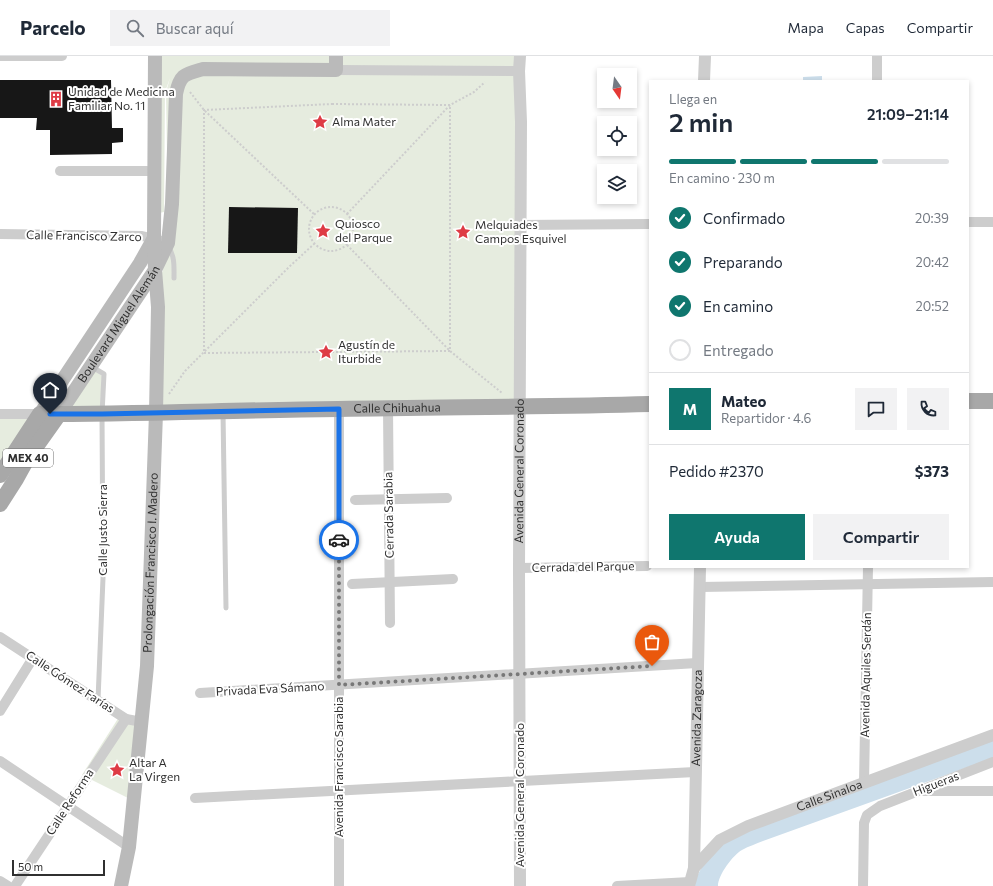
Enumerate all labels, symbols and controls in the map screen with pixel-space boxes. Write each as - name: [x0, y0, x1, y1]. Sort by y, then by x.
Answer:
- search box: [110, 10, 390, 46]
- text: Parcelo: [20, 16, 86, 39]
- icon: search: [124, 17, 146, 39]
- text: Buscar aquí: [156, 19, 234, 37]
- text: Mapa: [788, 19, 824, 36]
- text: Capas: [846, 19, 885, 36]
- text: Compartir: [907, 19, 973, 36]
- north arrow: [597, 68, 637, 108]
- map controls: [597, 68, 637, 204]
- place label: Unidad de Medicina Familiar No. 11: [68, 84, 175, 112]
- building icon: Unidad de Medicina Familiar No. 11: [47, 90, 65, 108]
- text: Llega en: [669, 91, 717, 107]
- text: 21:09–21:14: [867, 105, 949, 123]
- text: 2 min: [669, 106, 733, 137]
- place icon: Alma Mater: [311, 113, 329, 131]
- place label: Alma Mater: [332, 114, 396, 128]
- button: locate: [597, 116, 637, 156]
- button: layers: [597, 164, 637, 204]
- text: En camino · 230 m: [669, 170, 775, 186]
- icon: check: [669, 207, 691, 229]
- text: Confirmado: [703, 209, 785, 227]
- text: 20:39: [915, 210, 949, 226]
- place label: Quiosco del Parque: [335, 216, 392, 244]
- place label: Melquiades Campos Esquivel: [475, 217, 567, 245]
- place icon: Quiosco del Parque: [314, 222, 332, 240]
- place icon: Melquiades Campos Esquivel: [454, 223, 472, 241]
- street label: Calle Francisco Zarco: [26, 227, 142, 243]
- icon: check: [669, 251, 691, 273]
- text: Preparando: [703, 253, 783, 271]
- text: 20:42: [915, 254, 949, 270]
- street label: Boulevard Miguel Alemán: [74, 263, 162, 385]
- icon: check: [669, 295, 691, 317]
- text: En camino: [703, 297, 773, 315]
- text: 20:52: [916, 298, 949, 314]
- place label: Agustín de Iturbide: [338, 337, 395, 365]
- text: Entregado: [703, 341, 774, 359]
- place icon: Agustín de Iturbide: [317, 343, 335, 361]
- pin: [33, 373, 67, 414]
- icon: home: [39, 379, 61, 401]
- button: chat: [855, 388, 897, 430]
- button: phone: [907, 388, 949, 430]
- text: Mateo: [721, 392, 766, 410]
- street label: Calle Chihuahua: [353, 399, 441, 415]
- street label: Avenida General Coronado: [511, 399, 526, 543]
- text: M: [683, 400, 697, 418]
- text: Repartidor · 4.6: [721, 410, 811, 426]
- road number: MEX 40: [3, 449, 53, 467]
- text: Pedido #2370: [669, 462, 764, 480]
- text: $373: [915, 462, 949, 480]
- street label: Prolongación Francisco I. Madero: [139, 472, 160, 653]
- street label: Cerrada Sarabia: [380, 472, 396, 558]
- street label: Calle Justo Sierra: [95, 484, 110, 576]
- button: Ayuda: [669, 514, 805, 560]
- button: Compartir: [813, 514, 949, 560]
- courier: [319, 520, 359, 560]
- icon: car: [328, 529, 350, 551]
- street label: Cerrada del Parque: [531, 558, 635, 574]
- street label: Avenida Aquiles Serdán: [857, 612, 873, 738]
- pin: [635, 625, 669, 666]
- icon: bag: [641, 631, 663, 653]
- street label: Calle Gómez Farías: [24, 647, 117, 715]
- street label: Avenida Zaragoza: [688, 670, 704, 767]
- street label: Privada Eva Sámano: [215, 678, 325, 698]
- street label: Avenida Francisco Sarabia: [331, 697, 345, 837]
- street label: Avenida General Coronado: [512, 723, 526, 867]
- place label: Altar A La Virgen: [129, 755, 180, 783]
- place icon: Altar A La Virgen: [108, 761, 126, 779]
- street label: Calle Reforma: [43, 766, 96, 837]
- street label: Higueras: [911, 768, 961, 798]
- street label: Calle Sinaloa: [794, 776, 864, 813]
- scale bar: [12, 858, 105, 877]
- text: 50 m: [18, 860, 43, 873]

